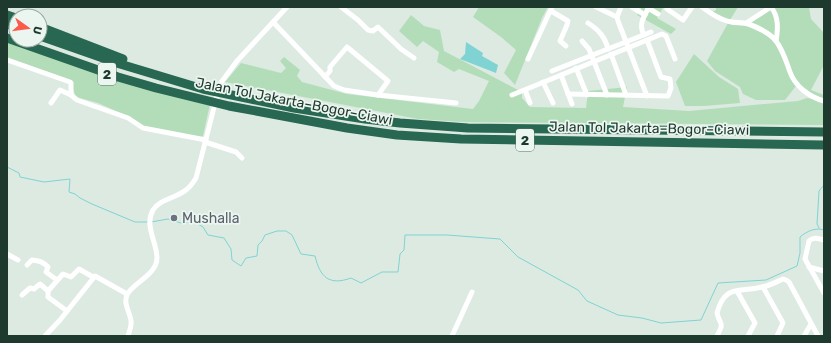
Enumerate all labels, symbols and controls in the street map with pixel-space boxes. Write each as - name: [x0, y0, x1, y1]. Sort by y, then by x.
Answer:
- north arrow: [8, 8, 48, 48]
- text: U: [30, 25, 44, 36]
- road number: 2: [98, 63, 116, 85]
- street label: Jalan Tol Jakarta–Bogor–Ciawi: [194, 74, 394, 129]
- street label: Jalan Tol Jakarta–Bogor–Ciawi: [549, 118, 749, 139]
- road number: 2: [516, 129, 534, 151]
- place label: Mushalla: [182, 210, 239, 227]
- marker: Mushalla: [169, 213, 179, 223]

